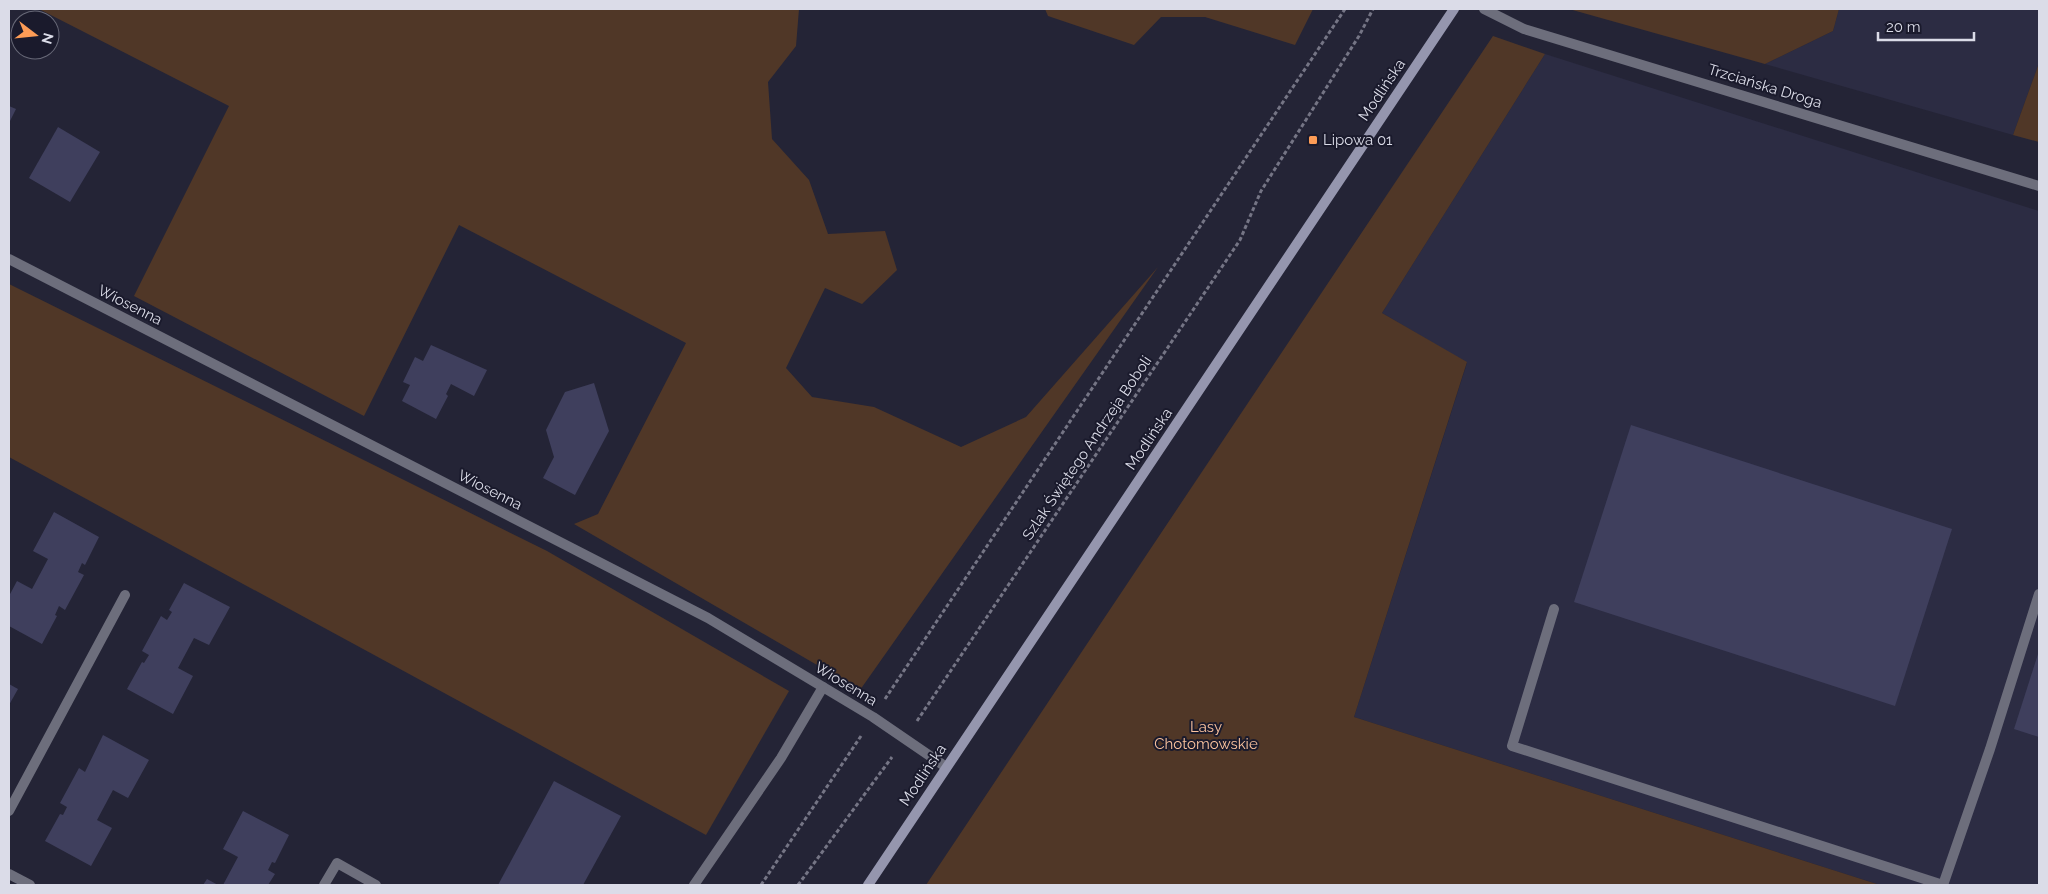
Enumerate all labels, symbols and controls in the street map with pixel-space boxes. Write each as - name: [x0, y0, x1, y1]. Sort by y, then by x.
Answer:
- north arrow: [10, 10, 60, 60]
- scale bar: [1878, 10, 1974, 42]
- text: 20 m: [1886, 18, 1921, 36]
- text: N: [38, 31, 57, 46]
- street label: Modlińska: [1355, 56, 1409, 124]
- street label: Trzciańska Droga: [1706, 60, 1824, 112]
- place label: Lipowa 01: [1323, 131, 1393, 149]
- marker: Lipowa 01: [1307, 134, 1319, 146]
- street label: Wiosenna: [95, 281, 165, 329]
- street label: Szlak Świętego Andrzeja Boboli: [1019, 353, 1155, 543]
- street label: Modlińska: [1122, 405, 1176, 473]
- street label: Wiosenna: [455, 466, 525, 514]
- street label: Wiosenna: [812, 658, 880, 710]
- park label: Lasy Chotomowskie: [1154, 718, 1258, 753]
- street label: Modlińska: [896, 741, 950, 809]

